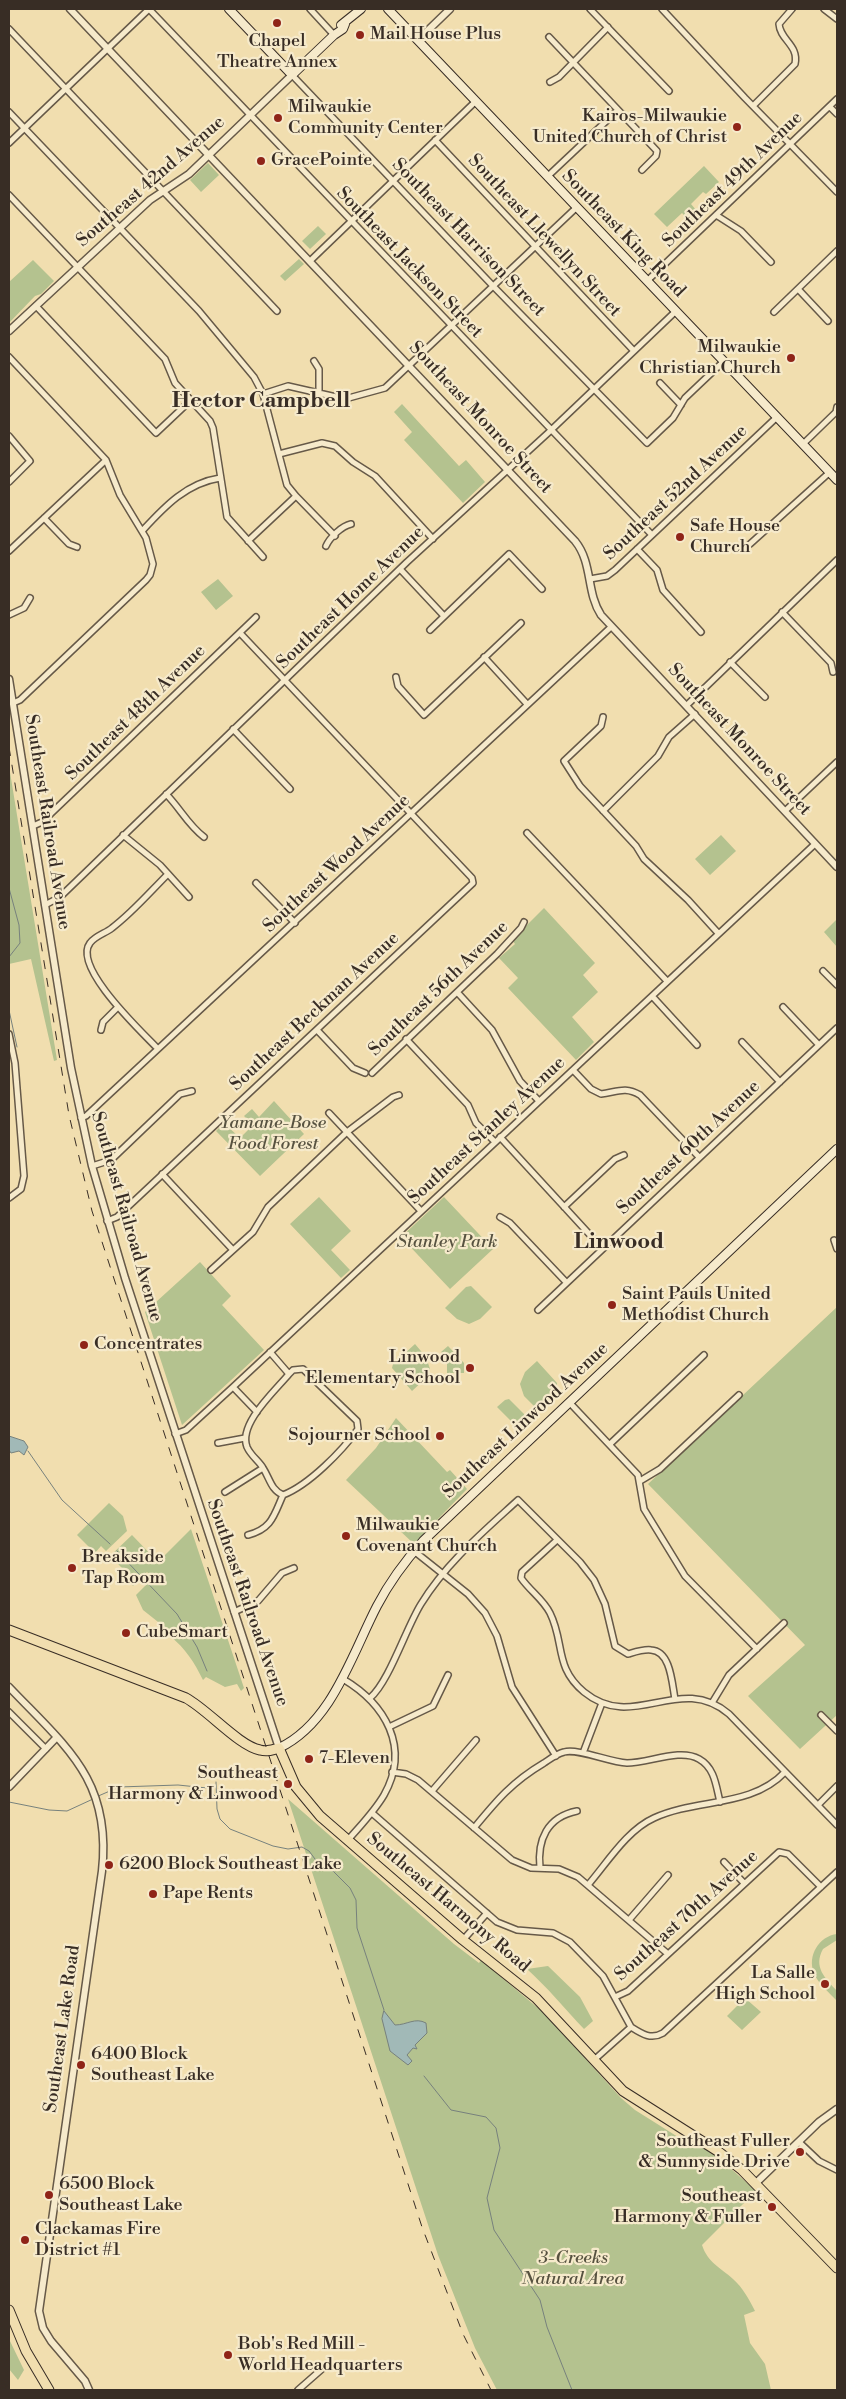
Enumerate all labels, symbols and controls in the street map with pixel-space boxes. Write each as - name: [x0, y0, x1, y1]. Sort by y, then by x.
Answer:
- marker: Chapel Theatre Annex: [271, 17, 283, 29]
- place label: Mail House Plus: [370, 24, 501, 46]
- marker: Mail House Plus: [354, 29, 366, 41]
- place label: Chapel Theatre Annex: [217, 31, 337, 74]
- place label: Milwaukie Community Center: [288, 97, 443, 140]
- place label: Kairos-Milwaukie United Church of Christ: [533, 106, 727, 148]
- street label: Southeast 49th Avenue: [658, 108, 808, 252]
- street label: Southeast 42nd Avenue: [72, 112, 230, 252]
- marker: Milwaukie Community Center: [272, 112, 284, 124]
- marker: Kairos-Milwaukie United Church of Christ: [731, 121, 743, 133]
- place label: GracePointe: [271, 150, 372, 172]
- street label: Southeast Llewellyn Street: [463, 150, 625, 322]
- street label: Southeast Harrison Street: [387, 154, 549, 322]
- marker: GracePointe: [255, 155, 267, 167]
- street label: Southeast King Road: [557, 166, 689, 302]
- street label: Southeast Jackson Street: [331, 183, 487, 343]
- street label: Southeast Monroe Street: [404, 337, 556, 499]
- place label: Milwaukie Christian Church: [639, 337, 781, 379]
- marker: Milwaukie Christian Church: [785, 352, 797, 364]
- district label: Hector Campbell: [172, 389, 350, 415]
- street label: Southeast 52nd Avenue: [600, 421, 752, 565]
- place label: Safe House Church: [690, 516, 780, 558]
- street label: Southeast Home Avenue: [273, 522, 429, 674]
- marker: Safe House Church: [674, 531, 686, 543]
- street label: Southeast 48th Avenue: [61, 640, 211, 786]
- street label: Southeast Monroe Street: [663, 659, 815, 821]
- street label: Southeast Railroad Avenue: [19, 713, 75, 931]
- street label: Southeast Wood Avenue: [259, 790, 415, 938]
- street label: Southeast 56th Avenue: [365, 917, 513, 1061]
- street label: Southeast Beckman Avenue: [226, 928, 404, 1096]
- street label: Southeast Stanley Avenue: [404, 1052, 570, 1210]
- street label: Southeast 60th Avenue: [613, 1076, 765, 1220]
- street label: Southeast Railroad Avenue: [86, 1109, 166, 1325]
- park label: Yamane-Bose Food Forest: [220, 1113, 326, 1156]
- district label: Linwood: [574, 1230, 664, 1256]
- park label: Stanley Park: [397, 1232, 497, 1254]
- place label: Saint Pauls United Methodist Church: [622, 1284, 771, 1326]
- marker: Saint Pauls United Methodist Church: [606, 1299, 618, 1311]
- place label: Concentrates: [94, 1334, 203, 1356]
- marker: Concentrates: [78, 1339, 90, 1351]
- street label: Southeast Linwood Avenue: [439, 1339, 613, 1503]
- place label: Linwood Elementary School: [305, 1347, 460, 1390]
- marker: Linwood Elementary School: [464, 1362, 476, 1374]
- place label: Sojourner School: [288, 1425, 430, 1447]
- marker: Sojourner School: [434, 1430, 446, 1442]
- street label: Southeast Railroad Avenue: [201, 1497, 293, 1709]
- place label: Milwaukie Covenant Church: [356, 1515, 497, 1558]
- marker: Milwaukie Covenant Church: [340, 1530, 352, 1542]
- place label: Breakside Tap Room: [82, 1547, 165, 1590]
- marker: Breakside Tap Room: [66, 1562, 78, 1574]
- place label: CubeSmart: [136, 1622, 228, 1644]
- marker: CubeSmart: [120, 1627, 132, 1639]
- place label: 7-Eleven: [319, 1748, 390, 1770]
- marker: 7-Eleven: [303, 1753, 315, 1765]
- place label: Southeast Harmony & Linwood: [108, 1763, 278, 1806]
- marker: Southeast Harmony & Linwood: [282, 1778, 294, 1790]
- street label: Southeast Harmony Road: [362, 1828, 534, 1978]
- street label: Southeast 70th Avenue: [611, 1846, 763, 1986]
- place label: 6200 Block Southeast Lake: [119, 1854, 342, 1876]
- marker: 6200 Block Southeast Lake: [103, 1859, 115, 1871]
- place label: Pape Rents: [163, 1883, 253, 1905]
- marker: Pape Rents: [147, 1888, 159, 1900]
- street label: Southeast Lake Road: [41, 1944, 85, 2114]
- place label: La Salle High School: [715, 1963, 815, 2006]
- marker: La Salle High School: [819, 1978, 831, 1990]
- place label: 6400 Block Southeast Lake: [91, 2044, 215, 2086]
- marker: 6400 Block Southeast Lake: [75, 2059, 87, 2071]
- place label: Southeast Fuller & Sunnyside Drive: [639, 2131, 790, 2174]
- marker: Southeast Fuller & Sunnyside Drive: [794, 2146, 806, 2158]
- place label: 6500 Block Southeast Lake: [59, 2174, 183, 2216]
- place label: Southeast Harmony & Fuller: [614, 2186, 762, 2228]
- marker: 6500 Block Southeast Lake: [43, 2189, 55, 2201]
- marker: Southeast Harmony & Fuller: [766, 2201, 778, 2213]
- place label: Clackamas Fire District #1: [35, 2219, 161, 2262]
- marker: Clackamas Fire District #1: [19, 2234, 31, 2246]
- park label: 3-Creeks Natural Area: [522, 2248, 624, 2290]
- place label: Bob's Red Mill - World Headquarters: [238, 2334, 403, 2376]
- marker: Bob's Red Mill - World Headquarters: [222, 2349, 234, 2361]

